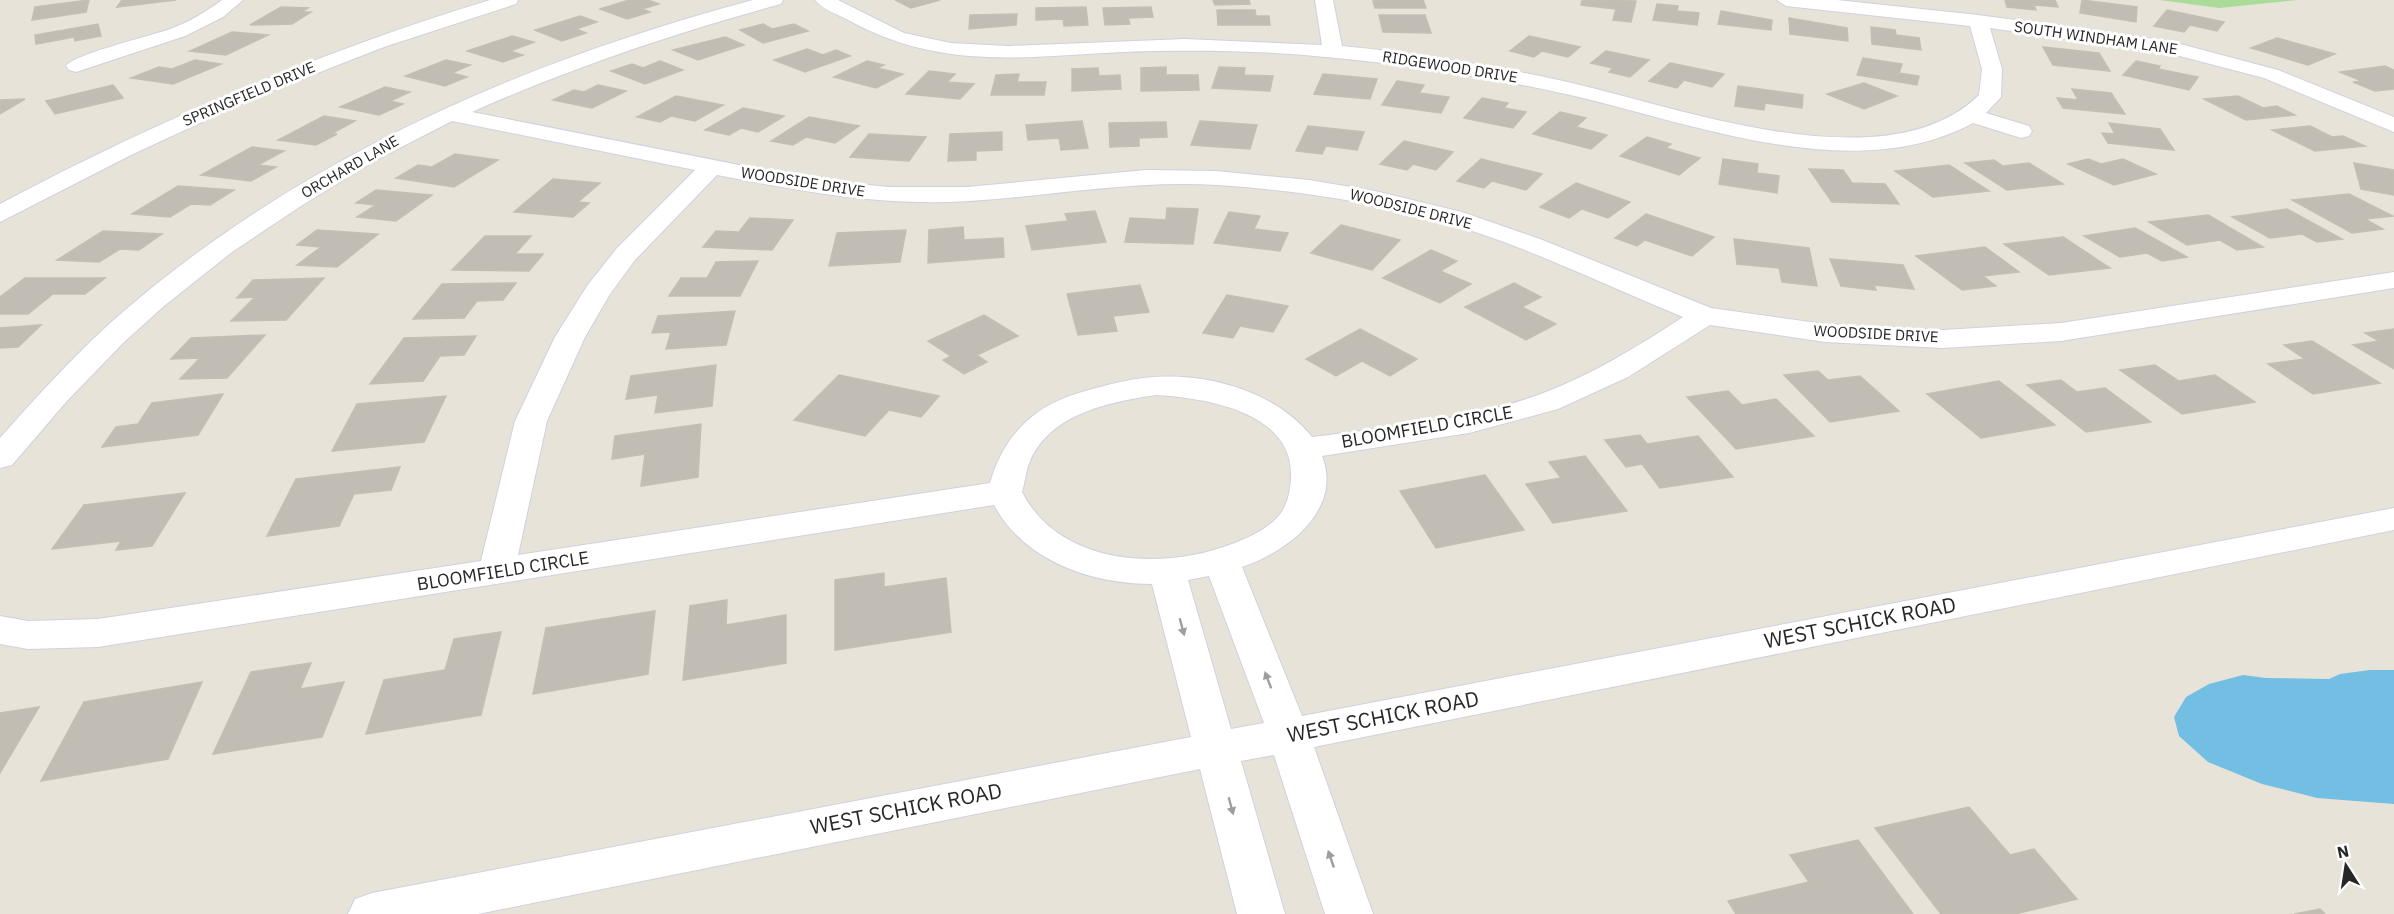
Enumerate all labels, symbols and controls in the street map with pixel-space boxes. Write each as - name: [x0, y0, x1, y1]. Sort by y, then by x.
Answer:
- street label: SOUTH WINDHAM LANE: [2013, 17, 2179, 58]
- street label: RIDGEWOOD DRIVE: [1381, 46, 1519, 87]
- street label: SPRINGFIELD DRIVE: [180, 57, 318, 130]
- street label: ORCHARD LANE: [298, 131, 402, 202]
- street label: WOODSIDE DRIVE: [740, 162, 866, 201]
- street label: WOODSIDE DRIVE: [1348, 184, 1474, 233]
- street label: WOODSIDE DRIVE: [1813, 321, 1939, 346]
- street label: BLOOMFIELD CIRCLE: [1339, 400, 1515, 453]
- street label: BLOOMFIELD CIRCLE: [415, 546, 591, 595]
- street label: WEST SCHICK ROAD: [1761, 590, 1958, 654]
- one-way arrow: [1178, 618, 1188, 636]
- one-way arrow: [1263, 671, 1272, 689]
- street label: WEST SCHICK ROAD: [1284, 684, 1481, 748]
- street label: WEST SCHICK ROAD: [807, 776, 1004, 840]
- one-way arrow: [1227, 797, 1236, 815]
- north arrow: [2316, 836, 2376, 896]
- text: N: [2335, 840, 2351, 862]
- one-way arrow: [1325, 850, 1335, 868]

